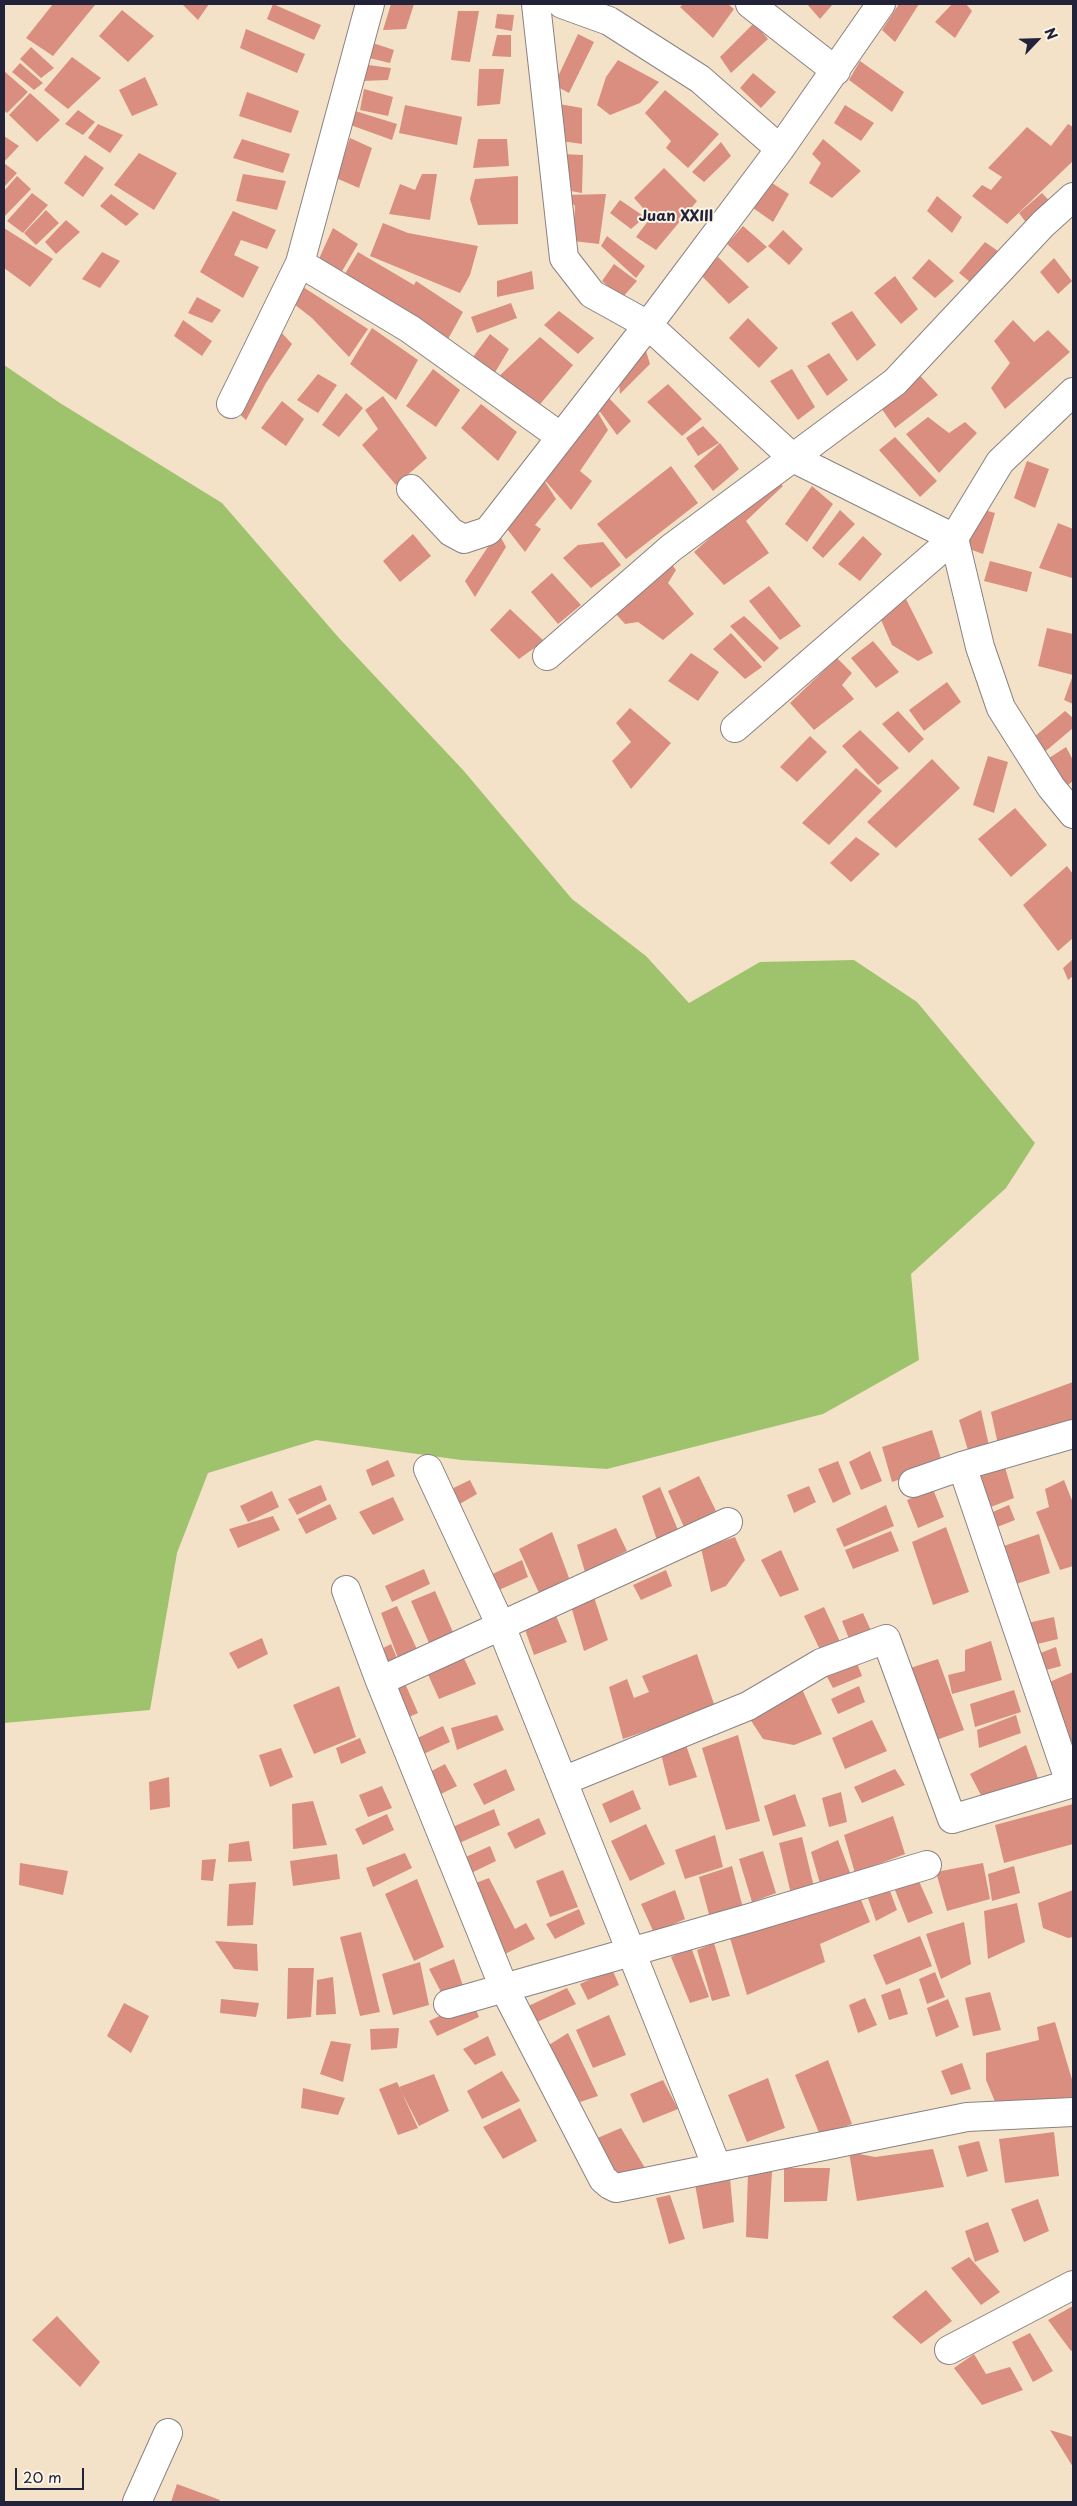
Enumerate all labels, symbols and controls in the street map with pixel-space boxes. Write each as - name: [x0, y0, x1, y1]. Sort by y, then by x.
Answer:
- north arrow: [1012, 15, 1062, 65]
- text: N: [1039, 24, 1063, 43]
- district label: Juan XXIII: [639, 208, 713, 226]
- scale bar: [18, 2458, 86, 2490]
- text: 20 m: [23, 2465, 62, 2488]

